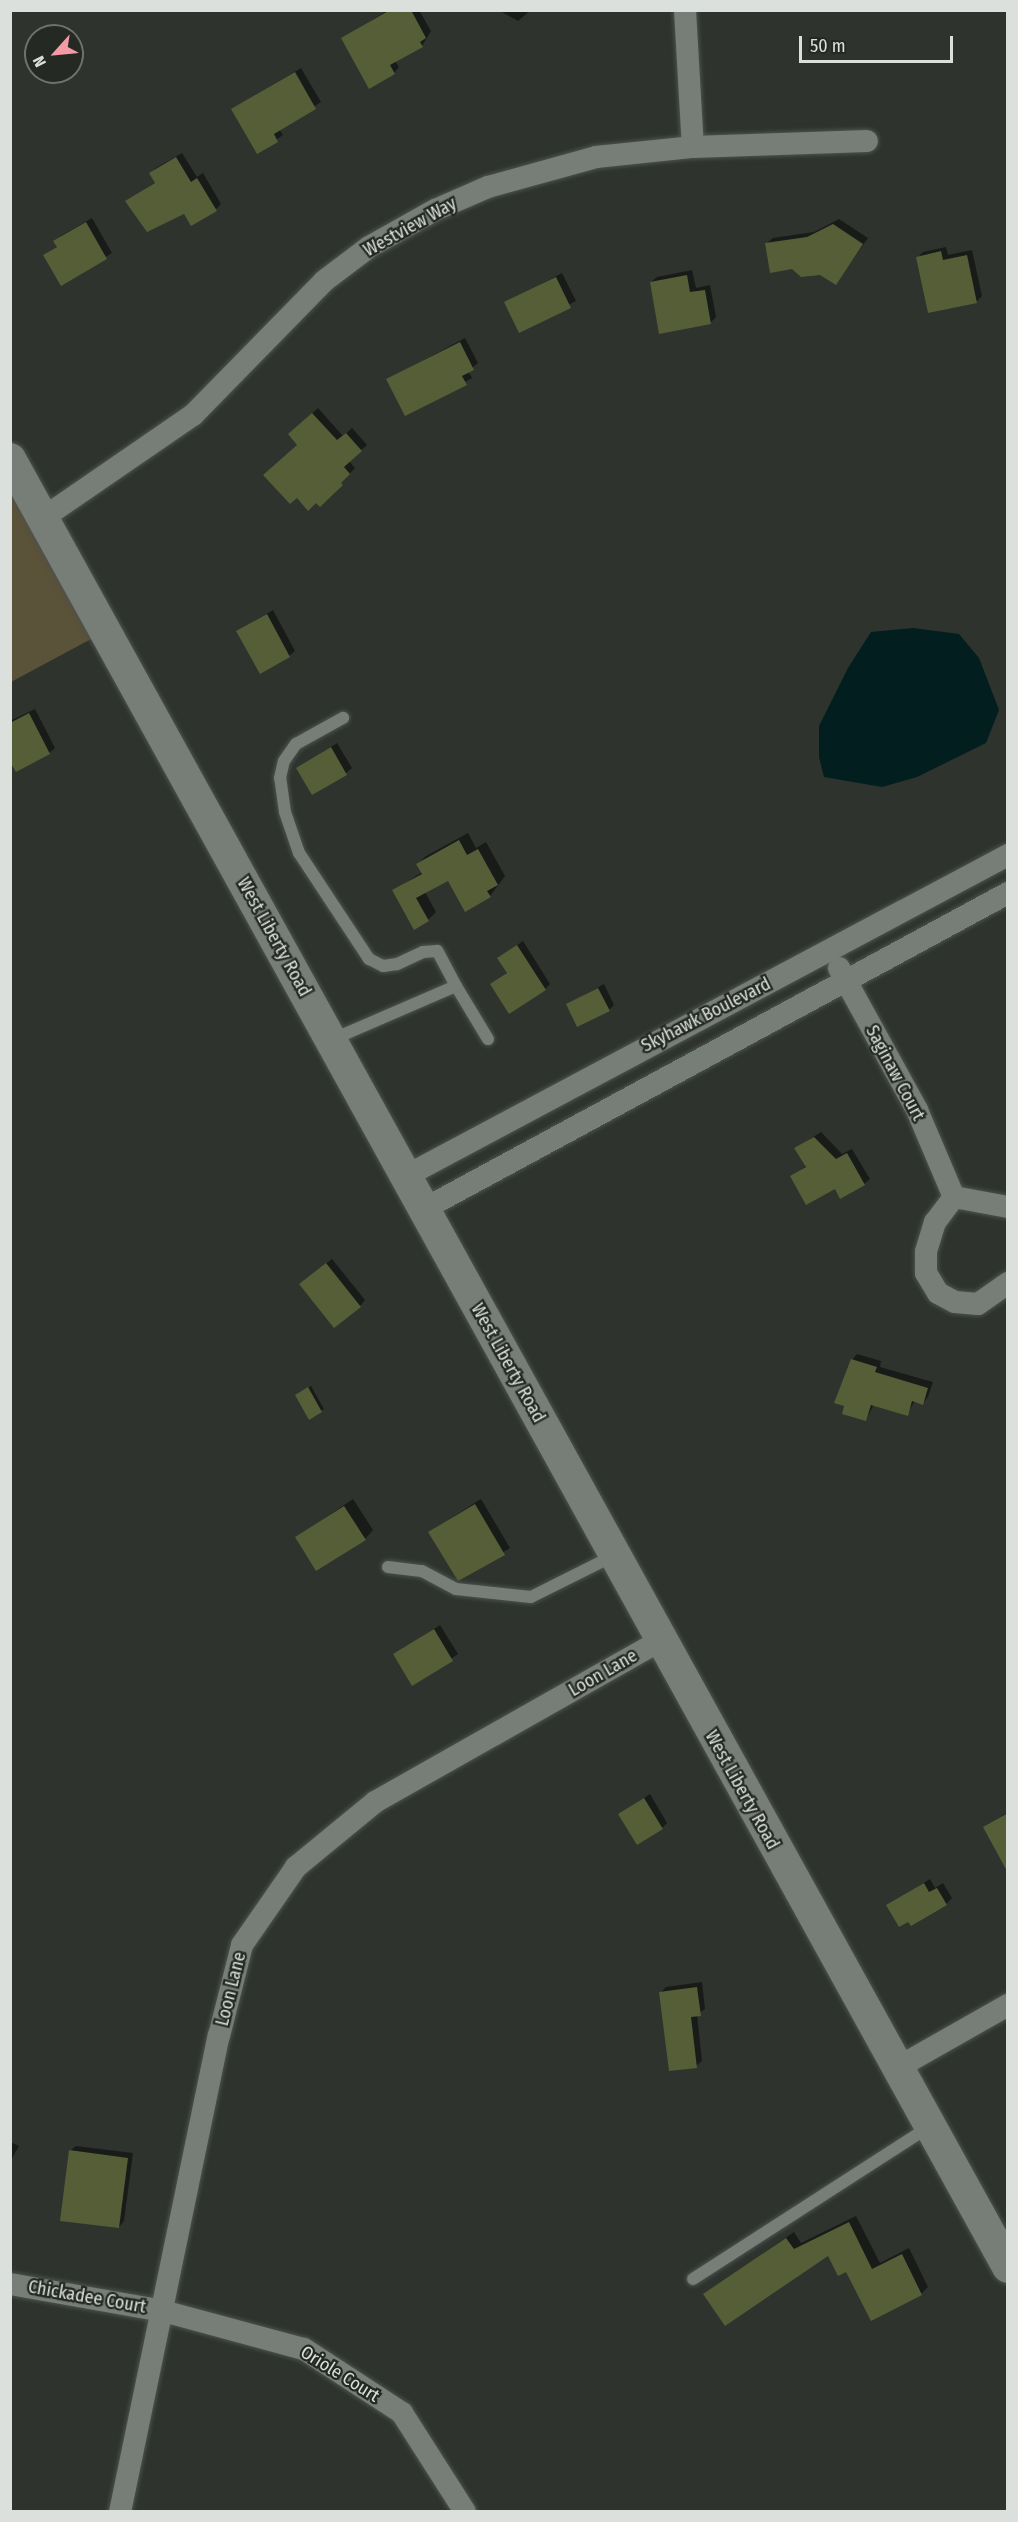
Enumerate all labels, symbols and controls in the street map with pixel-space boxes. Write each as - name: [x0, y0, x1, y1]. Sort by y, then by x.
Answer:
- north arrow: [24, 24, 84, 84]
- scale bar: [802, 24, 956, 62]
- text: 50 m: [810, 35, 846, 57]
- text: N: [29, 53, 50, 70]
- street label: Westview Way: [360, 193, 460, 261]
- street label: West Liberty Road: [232, 874, 316, 1000]
- street label: Skyhawk Boulevard: [638, 973, 774, 1057]
- street label: Saginaw Court: [861, 1022, 929, 1124]
- street label: West Liberty Road: [466, 1300, 550, 1426]
- street label: Loon Lane: [565, 1645, 641, 1701]
- street label: West Liberty Road: [700, 1727, 784, 1853]
- street label: Loon Lane: [211, 1950, 251, 2028]
- street label: Chickadee Court: [26, 2276, 148, 2318]
- street label: Oriole Court: [296, 2341, 384, 2407]

